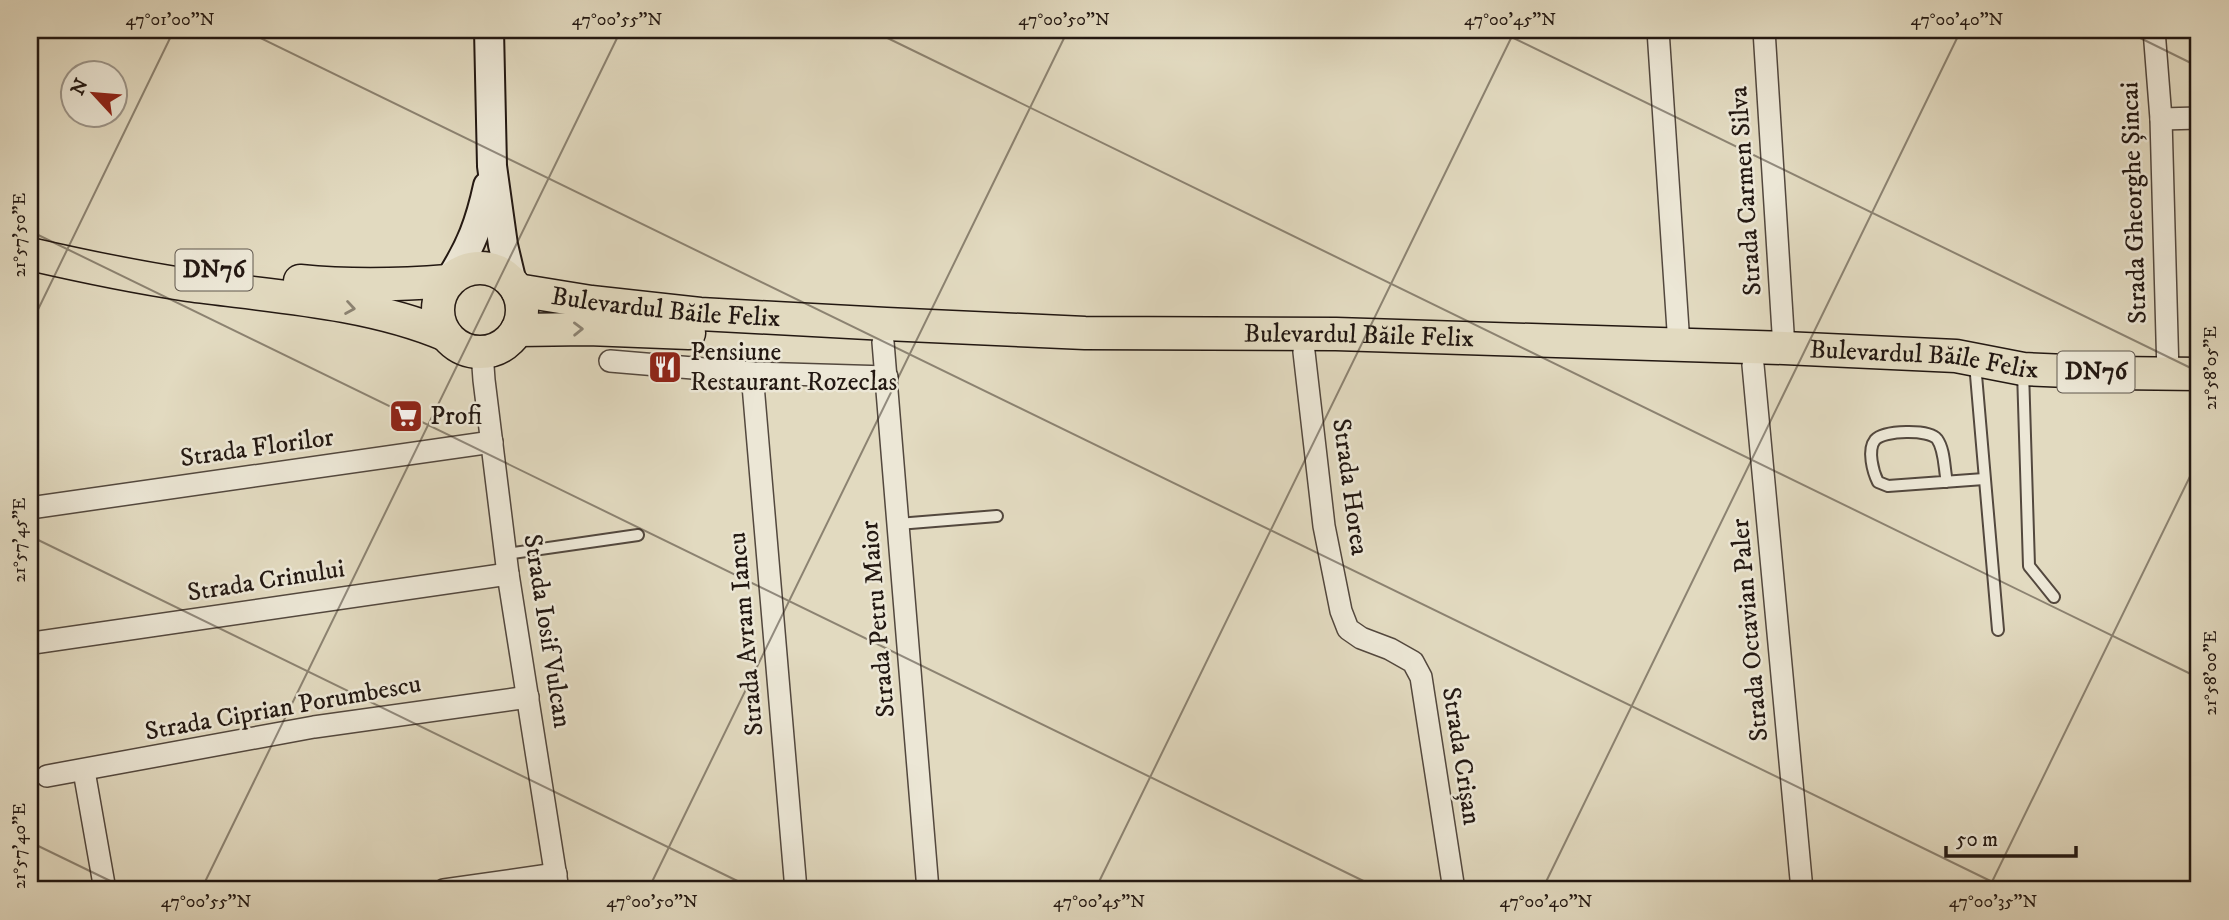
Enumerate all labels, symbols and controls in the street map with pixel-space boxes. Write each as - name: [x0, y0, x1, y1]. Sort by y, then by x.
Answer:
- text: 47°01'00"N: [126, 9, 215, 31]
- text: 47°00'55"N: [572, 9, 663, 31]
- text: 47°00'50"N: [1018, 9, 1110, 31]
- text: 47°00'45"N: [1464, 9, 1556, 31]
- text: 47°00'40"N: [1911, 9, 2004, 31]
- north arrow: [60, 60, 130, 130]
- text: N: [66, 75, 94, 99]
- street label: Strada Gheorghe Șincai: [2113, 81, 2155, 325]
- street label: Strada Carmen Silva: [1722, 85, 1770, 297]
- text: 21°57'50"E: [9, 192, 31, 277]
- road number: DN76: [176, 249, 252, 290]
- street label: Bulevardul Băile Felix: [549, 279, 781, 335]
- one-way arrow: [344, 300, 355, 315]
- street label: Bulevardul Băile Felix: [1244, 317, 1475, 355]
- one-way arrow: [574, 321, 584, 337]
- text: 21°58'05"E: [2200, 326, 2222, 410]
- street label: Bulevardul Băile Felix: [1809, 333, 2039, 386]
- place label: Pensiune Restaurant Rozeclas: [690, 336, 897, 399]
- restaurant icon: Pensiune Restaurant Rozeclas: [646, 348, 684, 386]
- road number: DN76: [2058, 352, 2134, 393]
- supermarket icon: Profi: [387, 397, 425, 435]
- place label: Profi: [430, 400, 482, 433]
- street label: Strada Horea: [1324, 416, 1376, 558]
- street label: Strada Florilor: [178, 421, 336, 475]
- text: 21°57'45"E: [9, 497, 31, 583]
- street label: Strada Octavian Paler: [1724, 517, 1776, 743]
- street label: Strada Petru Maior: [853, 519, 903, 719]
- street label: Strada Avram Iancu: [721, 531, 771, 737]
- street label: Strada Iosif Vulcan: [515, 532, 579, 731]
- street label: Strada Crinului: [185, 552, 347, 610]
- text: 21°58'00"E: [2200, 630, 2222, 715]
- street label: Strada Ciprian Porumbescu: [142, 667, 424, 749]
- street label: Strada Crișan: [1434, 685, 1488, 828]
- text: 21°57'40"E: [9, 803, 31, 889]
- scale bar: [1946, 815, 2075, 859]
- text: 50 m: [1956, 827, 1998, 853]
- text: 47°00'55"N: [161, 891, 252, 913]
- text: 47°00'50"N: [606, 891, 698, 913]
- text: 47°00'45"N: [1053, 891, 1145, 913]
- text: 47°00'40"N: [1500, 891, 1593, 913]
- text: 47°00'35"N: [1949, 891, 2037, 913]

